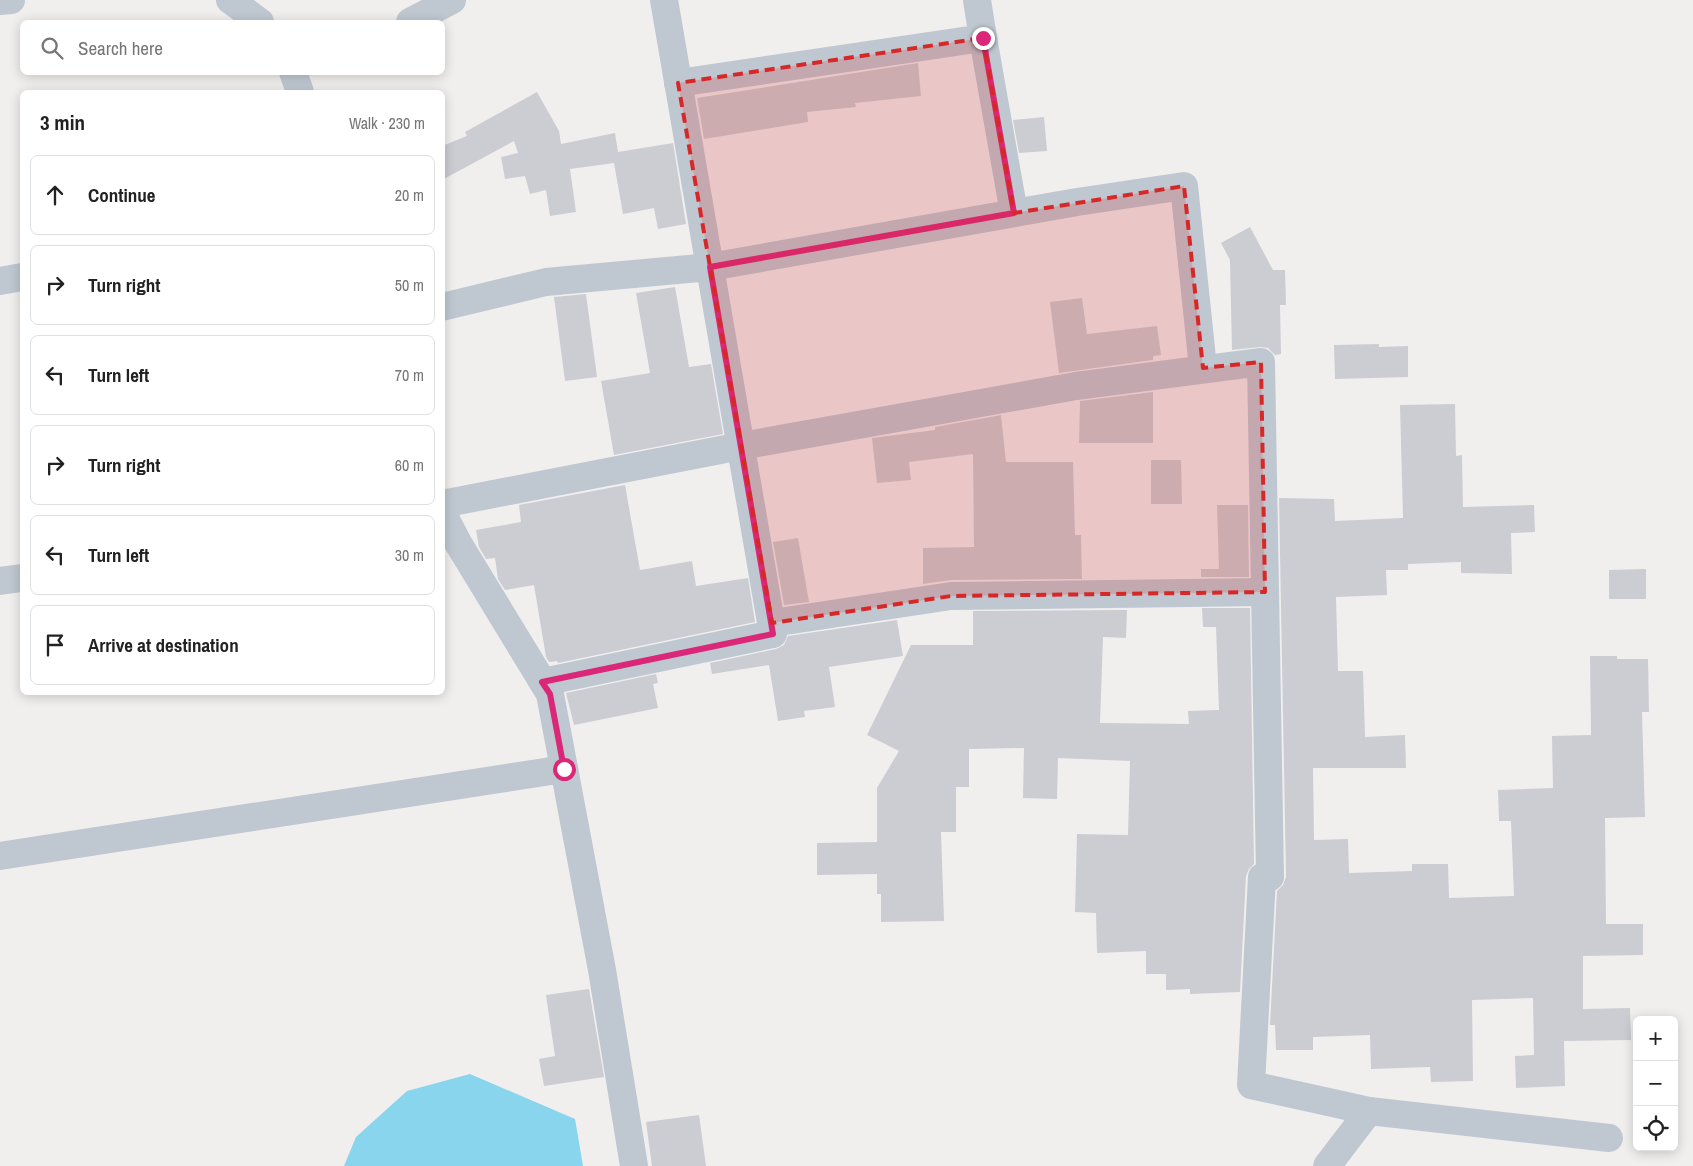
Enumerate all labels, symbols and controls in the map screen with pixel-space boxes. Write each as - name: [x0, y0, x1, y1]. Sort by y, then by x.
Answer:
- search box: [20, 20, 445, 75]
- route end: [972, 27, 995, 50]
- icon: search: [38, 34, 66, 62]
- text: Search here: [78, 35, 163, 61]
- text: 3 min: [40, 108, 85, 137]
- text: Walk · 230 m: [349, 112, 425, 134]
- icon: ahead: [41, 181, 69, 209]
- text: Continue: [88, 182, 156, 208]
- text: 20 m: [395, 184, 424, 206]
- icon: right: [41, 271, 69, 299]
- text: Turn right: [88, 272, 160, 298]
- text: 50 m: [395, 274, 424, 296]
- icon: left: [41, 361, 69, 389]
- text: Turn left: [88, 362, 149, 388]
- text: 70 m: [395, 364, 424, 386]
- icon: right: [41, 451, 69, 479]
- text: Turn right: [88, 452, 160, 478]
- text: 60 m: [395, 454, 424, 476]
- icon: left: [41, 541, 69, 569]
- text: Turn left: [88, 542, 149, 568]
- text: 30 m: [395, 544, 424, 566]
- icon: arrive: [41, 631, 69, 659]
- text: Arrive at destination: [88, 632, 239, 658]
- route start: [553, 758, 576, 781]
- map controls: [1633, 1016, 1678, 1151]
- button: +: [1633, 1016, 1678, 1061]
- button: −: [1633, 1061, 1678, 1106]
- button: locate: [1633, 1106, 1678, 1151]

